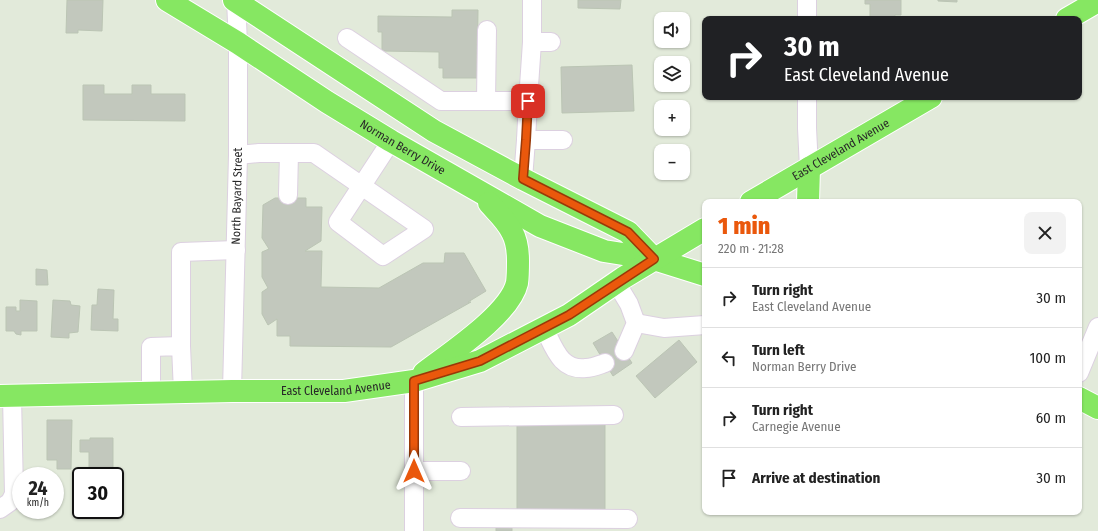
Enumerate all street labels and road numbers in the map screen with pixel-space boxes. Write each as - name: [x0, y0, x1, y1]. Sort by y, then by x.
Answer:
- street label: East Cleveland Avenue: [790, 116, 892, 183]
- street label: Norman Berry Drive: [357, 117, 448, 178]
- street label: North Bayard Street: [229, 148, 245, 245]
- street label: East Cleveland Avenue: [281, 377, 392, 398]

